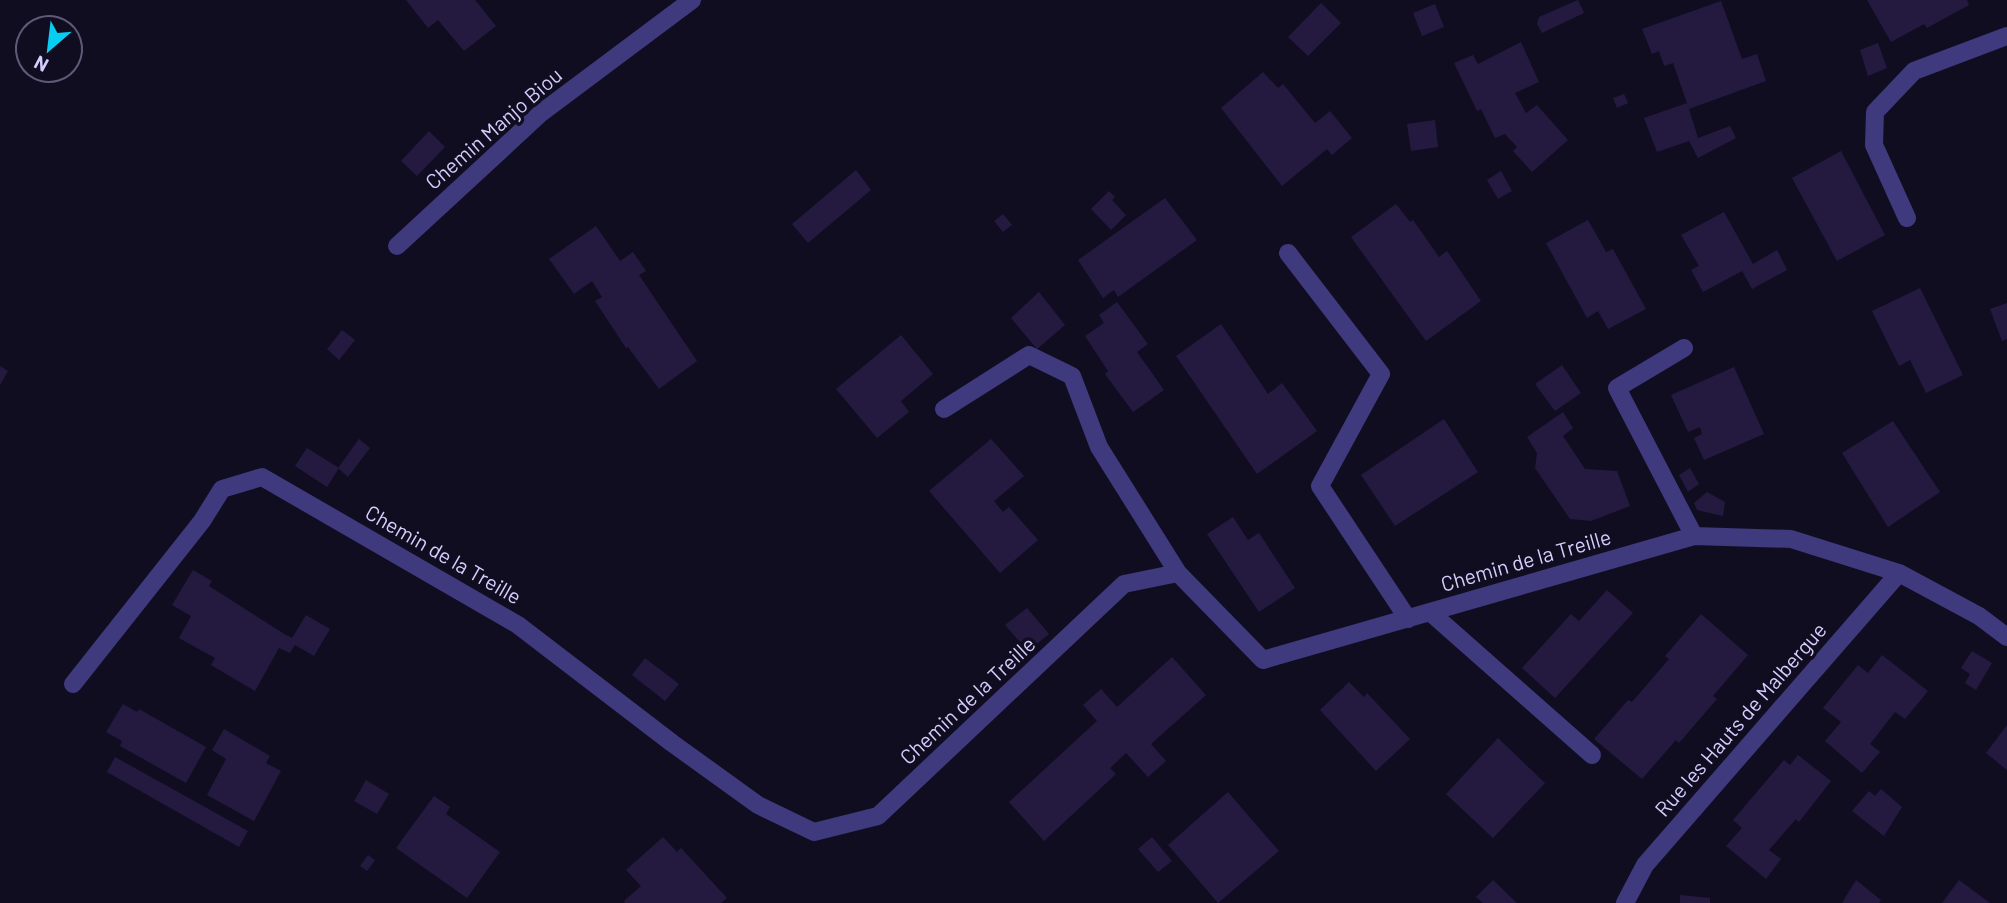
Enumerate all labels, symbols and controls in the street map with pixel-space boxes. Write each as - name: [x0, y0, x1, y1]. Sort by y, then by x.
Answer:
- north arrow: [14, 14, 84, 84]
- text: N: [30, 51, 52, 78]
- street label: Chemin Manjo Biou: [420, 62, 566, 194]
- street label: Chemin de la Treille: [361, 499, 526, 608]
- street label: Chemin de la Treille: [1438, 523, 1614, 596]
- street label: Rue les Hauts de Malbergue: [1649, 617, 1831, 821]
- street label: Chemin de la Treille: [894, 631, 1040, 769]

